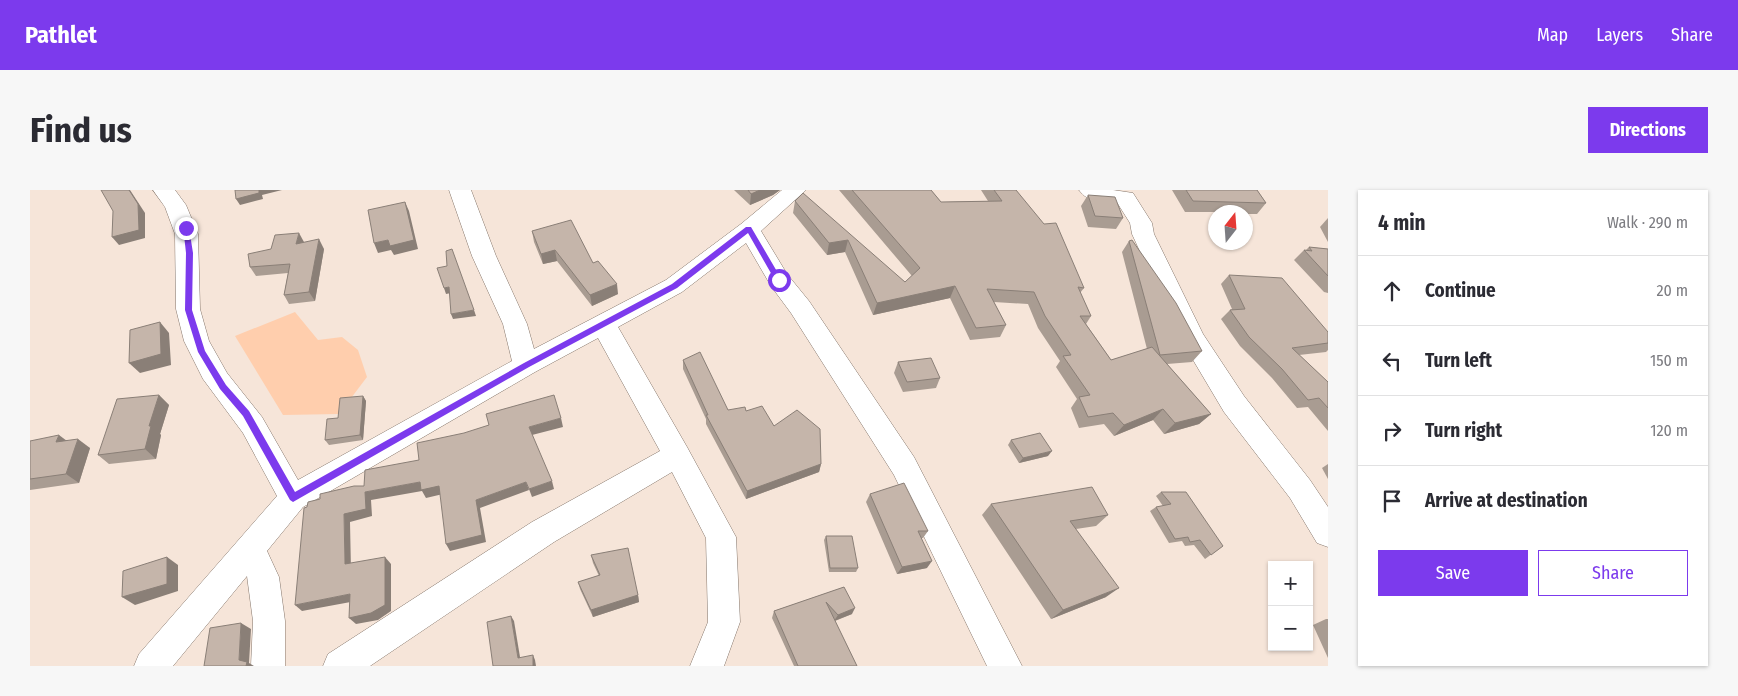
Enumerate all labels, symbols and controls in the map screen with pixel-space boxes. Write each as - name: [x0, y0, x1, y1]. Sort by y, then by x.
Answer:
- text: Pathlet: [25, 21, 97, 49]
- text: Map: [1537, 24, 1568, 46]
- text: Layers: [1596, 24, 1643, 46]
- text: Share: [1671, 24, 1713, 46]
- button: Directions: [1588, 107, 1708, 153]
- text: Find us: [30, 109, 132, 151]
- north arrow: [1208, 205, 1253, 250]
- text: 4 min: [1378, 210, 1426, 236]
- text: Walk · 290 m: [1607, 213, 1688, 232]
- route end: [175, 217, 198, 240]
- route start: [768, 269, 791, 292]
- icon: ahead: [1378, 277, 1406, 305]
- text: Continue: [1425, 279, 1496, 302]
- text: 20 m: [1657, 281, 1688, 300]
- icon: left: [1378, 347, 1406, 375]
- text: Turn left: [1425, 349, 1492, 372]
- text: 150 m: [1650, 351, 1688, 370]
- icon: right: [1378, 417, 1406, 445]
- text: Turn right: [1425, 419, 1502, 442]
- text: 120 m: [1650, 421, 1688, 440]
- icon: arrive: [1378, 487, 1406, 515]
- text: Arrive at destination: [1425, 489, 1588, 512]
- button: Save: [1378, 550, 1528, 596]
- button: Share: [1538, 550, 1688, 596]
- map controls: [1268, 561, 1313, 651]
- button: +: [1268, 561, 1313, 606]
- button: −: [1268, 606, 1313, 651]

